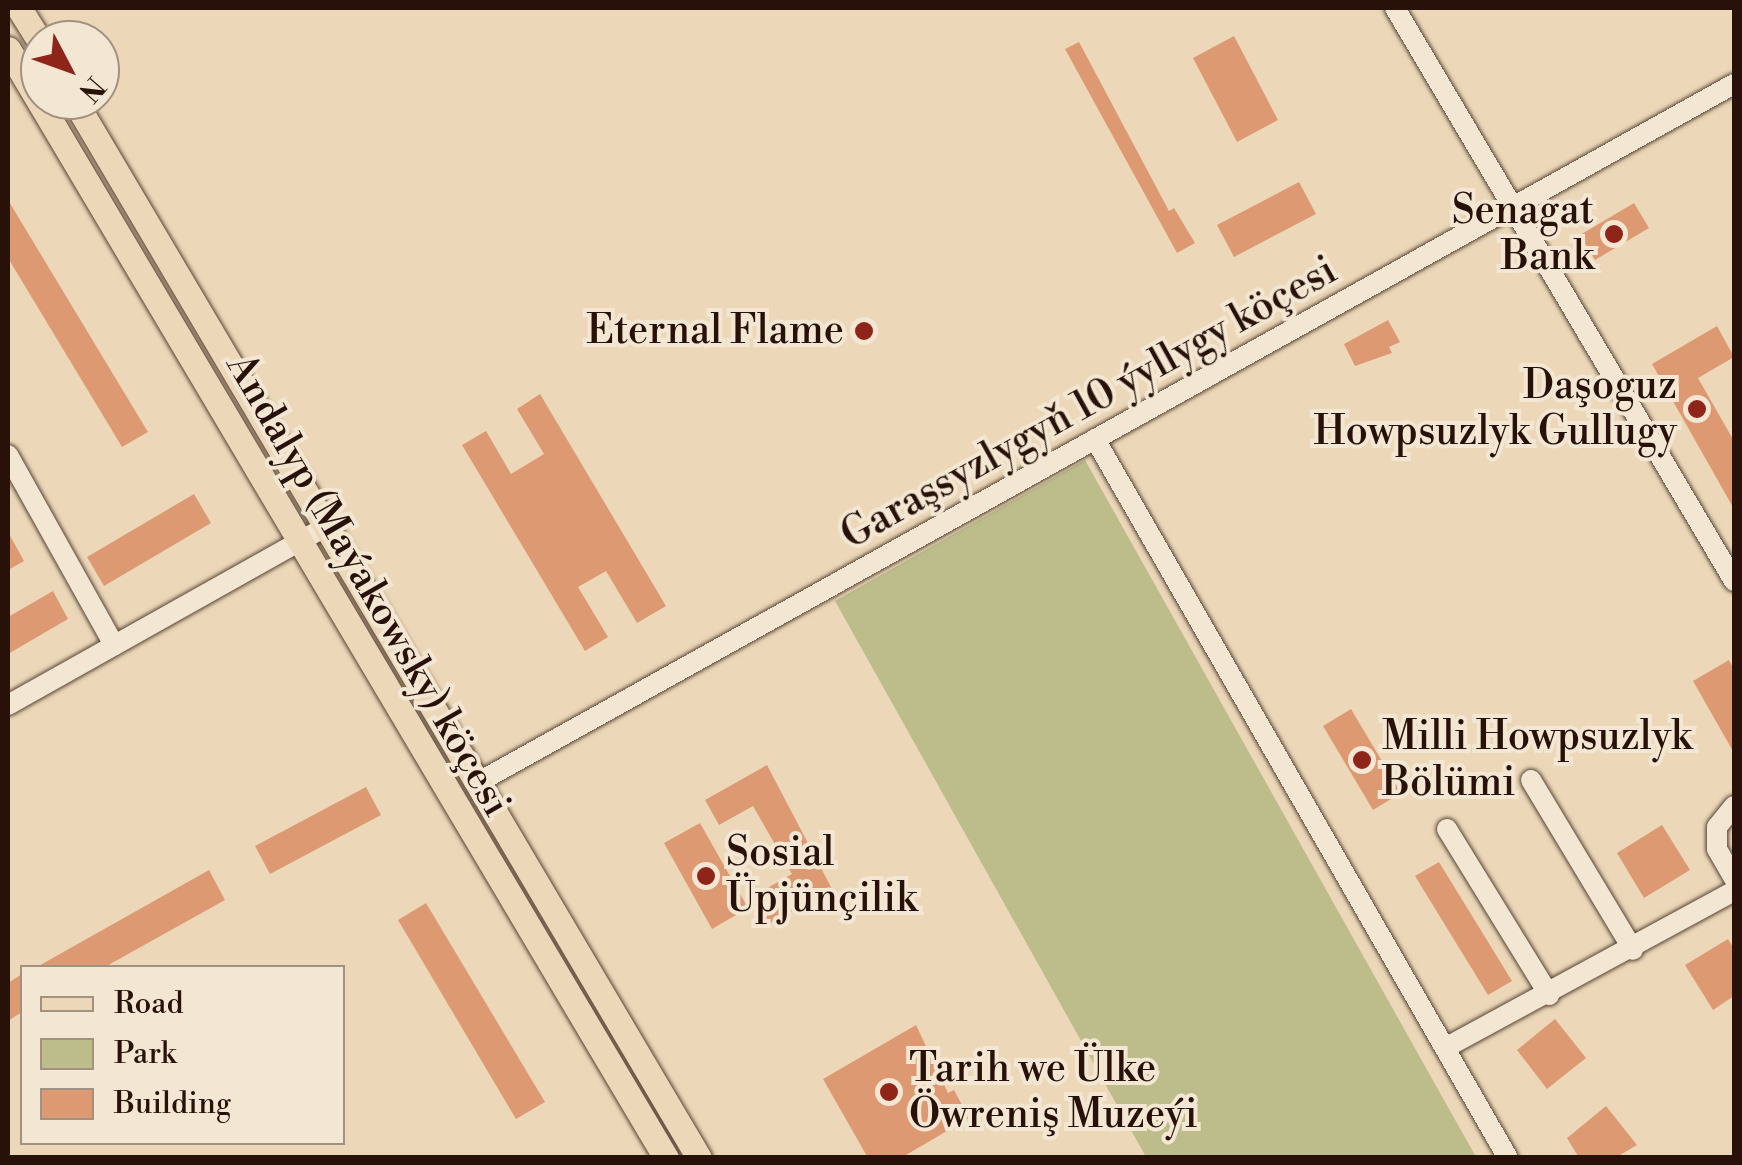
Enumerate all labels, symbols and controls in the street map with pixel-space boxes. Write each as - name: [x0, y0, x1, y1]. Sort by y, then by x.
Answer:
- north arrow: [20, 20, 120, 120]
- text: N: [71, 69, 112, 109]
- place label: Senagat Bank: [1452, 187, 1594, 281]
- marker: Senagat Bank: [1603, 223, 1625, 245]
- street label: Garaşsyzlygyň 10 ýyllygy köçesi: [833, 246, 1345, 560]
- place label: Eternal Flame: [587, 307, 844, 355]
- marker: Eternal Flame: [853, 320, 875, 342]
- street label: Andalyp (Maýakowsky) köçesi: [216, 345, 520, 825]
- place label: Daşoguz Howpsuzlyk Gullugy: [1314, 362, 1677, 456]
- marker: Daşoguz Howpsuzlyk Gullugy: [1686, 398, 1708, 420]
- place label: Milli Howpsuzlyk Bölümi: [1382, 713, 1692, 807]
- marker: Milli Howpsuzlyk Bölümi: [1351, 749, 1373, 771]
- place label: Sosial Üpjünçilik: [726, 829, 917, 923]
- marker: Sosial Üpjünçilik: [695, 865, 717, 887]
- legend: [20, 965, 345, 1145]
- text: Road: [114, 985, 184, 1023]
- text: Park: [114, 1035, 176, 1073]
- place label: Tarih we Ülke Öwreniş Muzeýi: [909, 1045, 1198, 1139]
- marker: Tarih we Ülke Öwreniş Muzeýi: [878, 1081, 900, 1103]
- text: Building: [114, 1085, 231, 1123]

